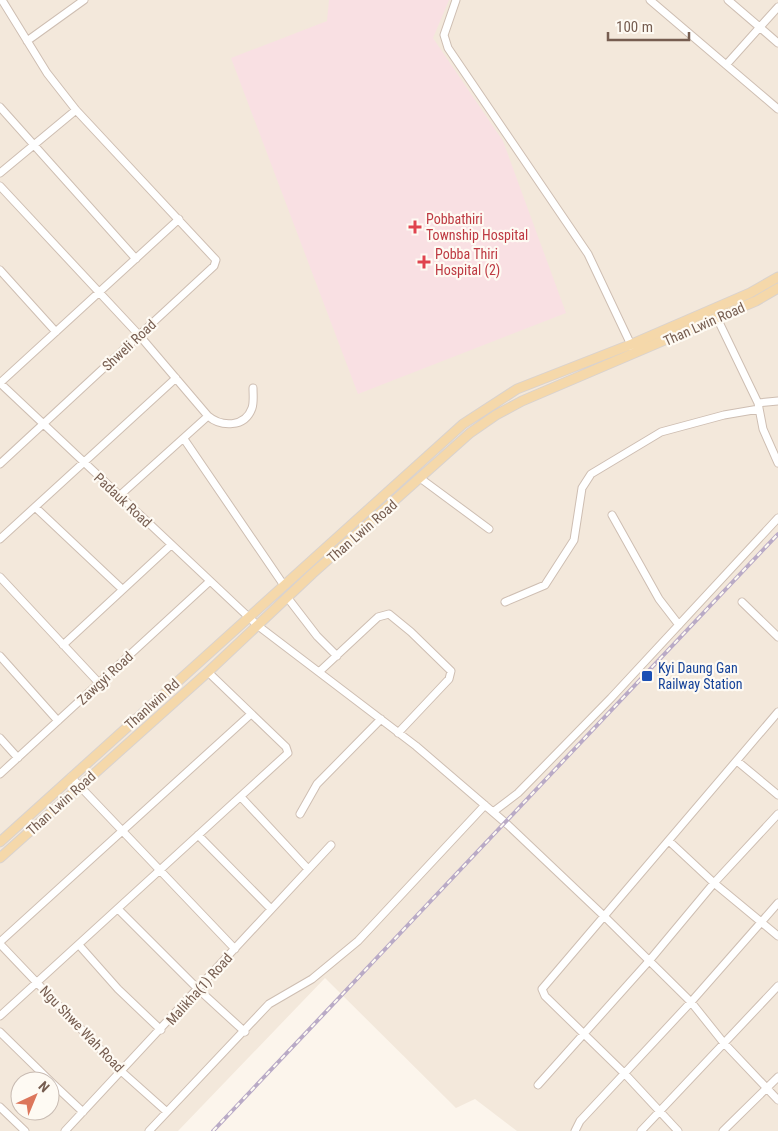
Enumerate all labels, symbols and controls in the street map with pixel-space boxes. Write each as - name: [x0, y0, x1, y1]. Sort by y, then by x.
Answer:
- scale bar: [608, 10, 689, 42]
- text: 100 m: [616, 18, 653, 36]
- place label: Pobbathiri Township Hospital: [426, 211, 528, 243]
- marker: Pobbathiri Township Hospital: [408, 220, 422, 234]
- place label: Pobba Thiri Hospital (2): [435, 246, 500, 279]
- marker: Pobba Thiri Hospital (2): [417, 255, 431, 269]
- street label: Than Lwin Road: [661, 299, 747, 349]
- street label: Shweli Road: [99, 316, 159, 374]
- street label: Padauk Road: [91, 469, 155, 531]
- street label: Than Lwin Road: [324, 496, 400, 566]
- street label: Zawgyi Road: [74, 648, 136, 708]
- place label: Kyi Daung Gan Railway Station: [658, 660, 743, 692]
- marker: Kyi Daung Gan Railway Station: [640, 669, 654, 683]
- street label: Thanlwin Rd: [122, 675, 182, 733]
- street label: Than Lwin Road: [23, 768, 99, 838]
- street label: Malikha(1) Road: [163, 950, 236, 1029]
- street label: Ngu Shwe Wah Road: [37, 983, 127, 1075]
- north arrow: [10, 1071, 60, 1121]
- text: N: [35, 1078, 53, 1095]

